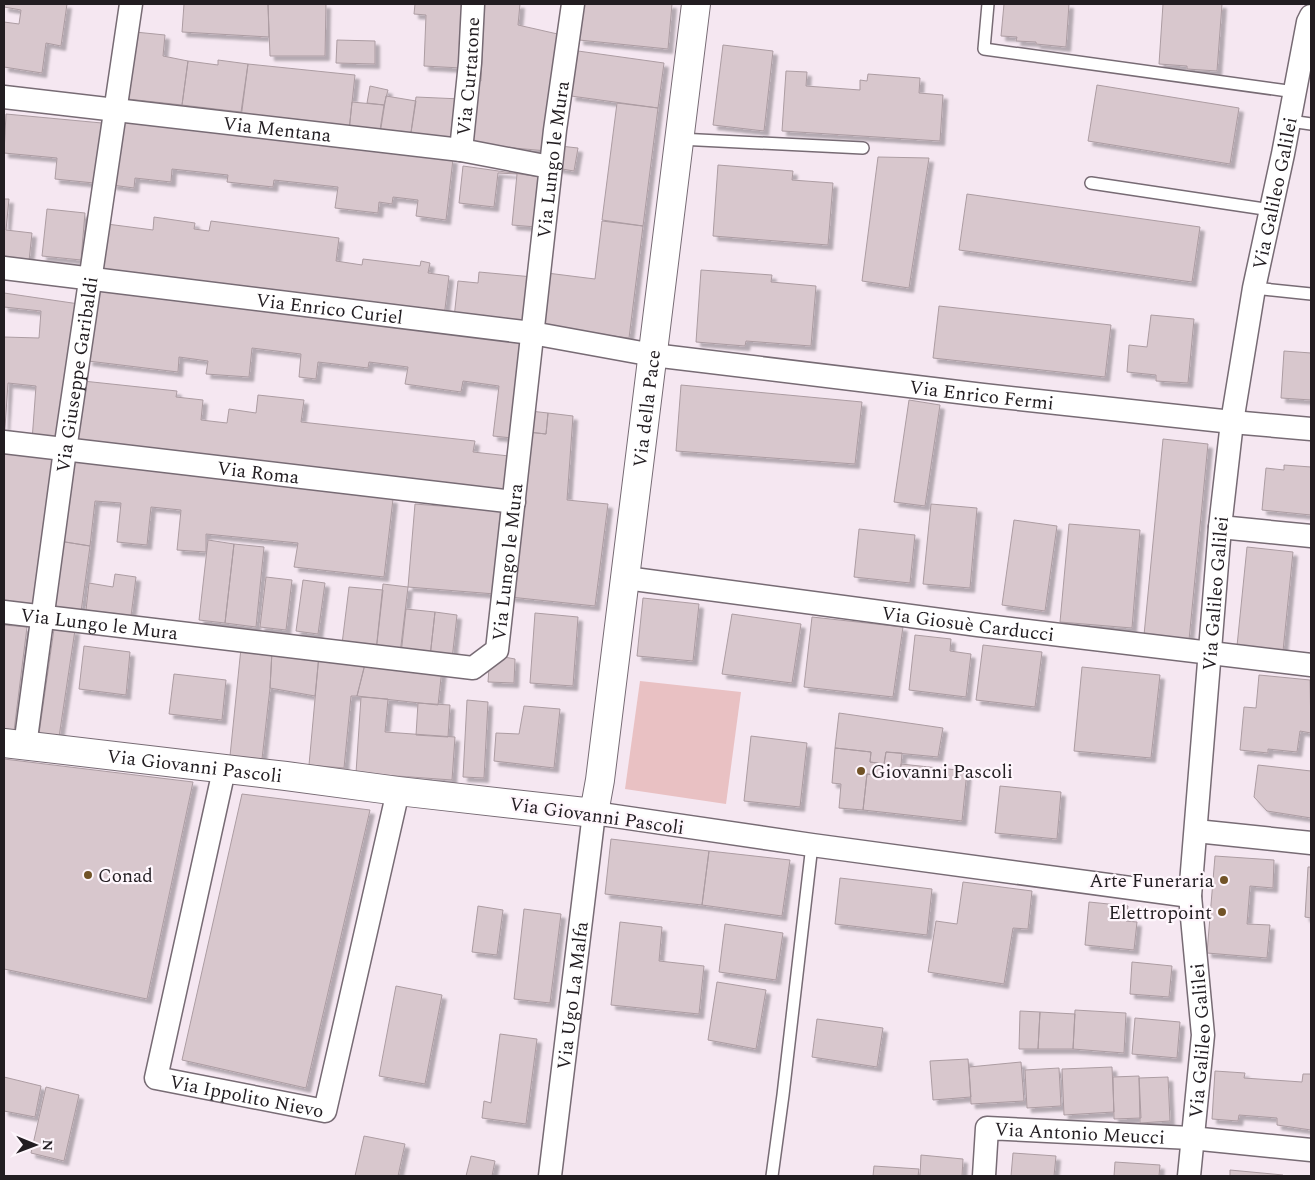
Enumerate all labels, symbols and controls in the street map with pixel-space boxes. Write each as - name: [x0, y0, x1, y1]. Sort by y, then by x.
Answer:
- street label: Via Curtatone: [450, 16, 488, 137]
- street label: Via Lungo le Mura: [530, 78, 578, 240]
- street label: Via Mentana: [221, 109, 333, 151]
- street label: Via Galileo Galilei: [1245, 115, 1306, 272]
- street label: Via Giuseppe Garibaldi: [49, 275, 106, 475]
- street label: Via Enrico Curiel: [254, 286, 405, 333]
- street label: Via della Pace: [626, 348, 669, 469]
- street label: Via Enrico Fermi: [908, 373, 1055, 419]
- street label: Via Roma: [215, 454, 301, 493]
- street label: Via Lungo le Mura: [485, 481, 532, 642]
- street label: Via Galileo Galilei: [1195, 514, 1237, 672]
- street label: Via Giosuè Carducci: [880, 599, 1056, 650]
- street label: Via Lungo le Mura: [19, 601, 180, 649]
- street label: Via Giovanni Pascoli: [105, 742, 284, 791]
- place label: Giovanni Pascoli: [871, 758, 1013, 787]
- marker: Giovanni Pascoli: [855, 765, 867, 777]
- street label: Via Giovanni Pascoli: [508, 790, 686, 843]
- place label: Conad: [98, 862, 153, 891]
- place label: Arte Funeraria: [1089, 867, 1215, 896]
- marker: Conad: [82, 869, 94, 881]
- marker: Arte Funeraria: [1218, 874, 1230, 886]
- place label: Elettropoint: [1109, 899, 1212, 928]
- marker: Elettropoint: [1216, 906, 1228, 918]
- street label: Via Ugo La Malfa: [550, 919, 597, 1071]
- street label: Via Galileo Galilei: [1182, 962, 1219, 1120]
- street label: Via Ippolito Nievo: [167, 1068, 326, 1126]
- street label: Via Antonio Meucci: [994, 1115, 1166, 1153]
- north arrow: [10, 1120, 60, 1170]
- text: N: [37, 1139, 58, 1151]

